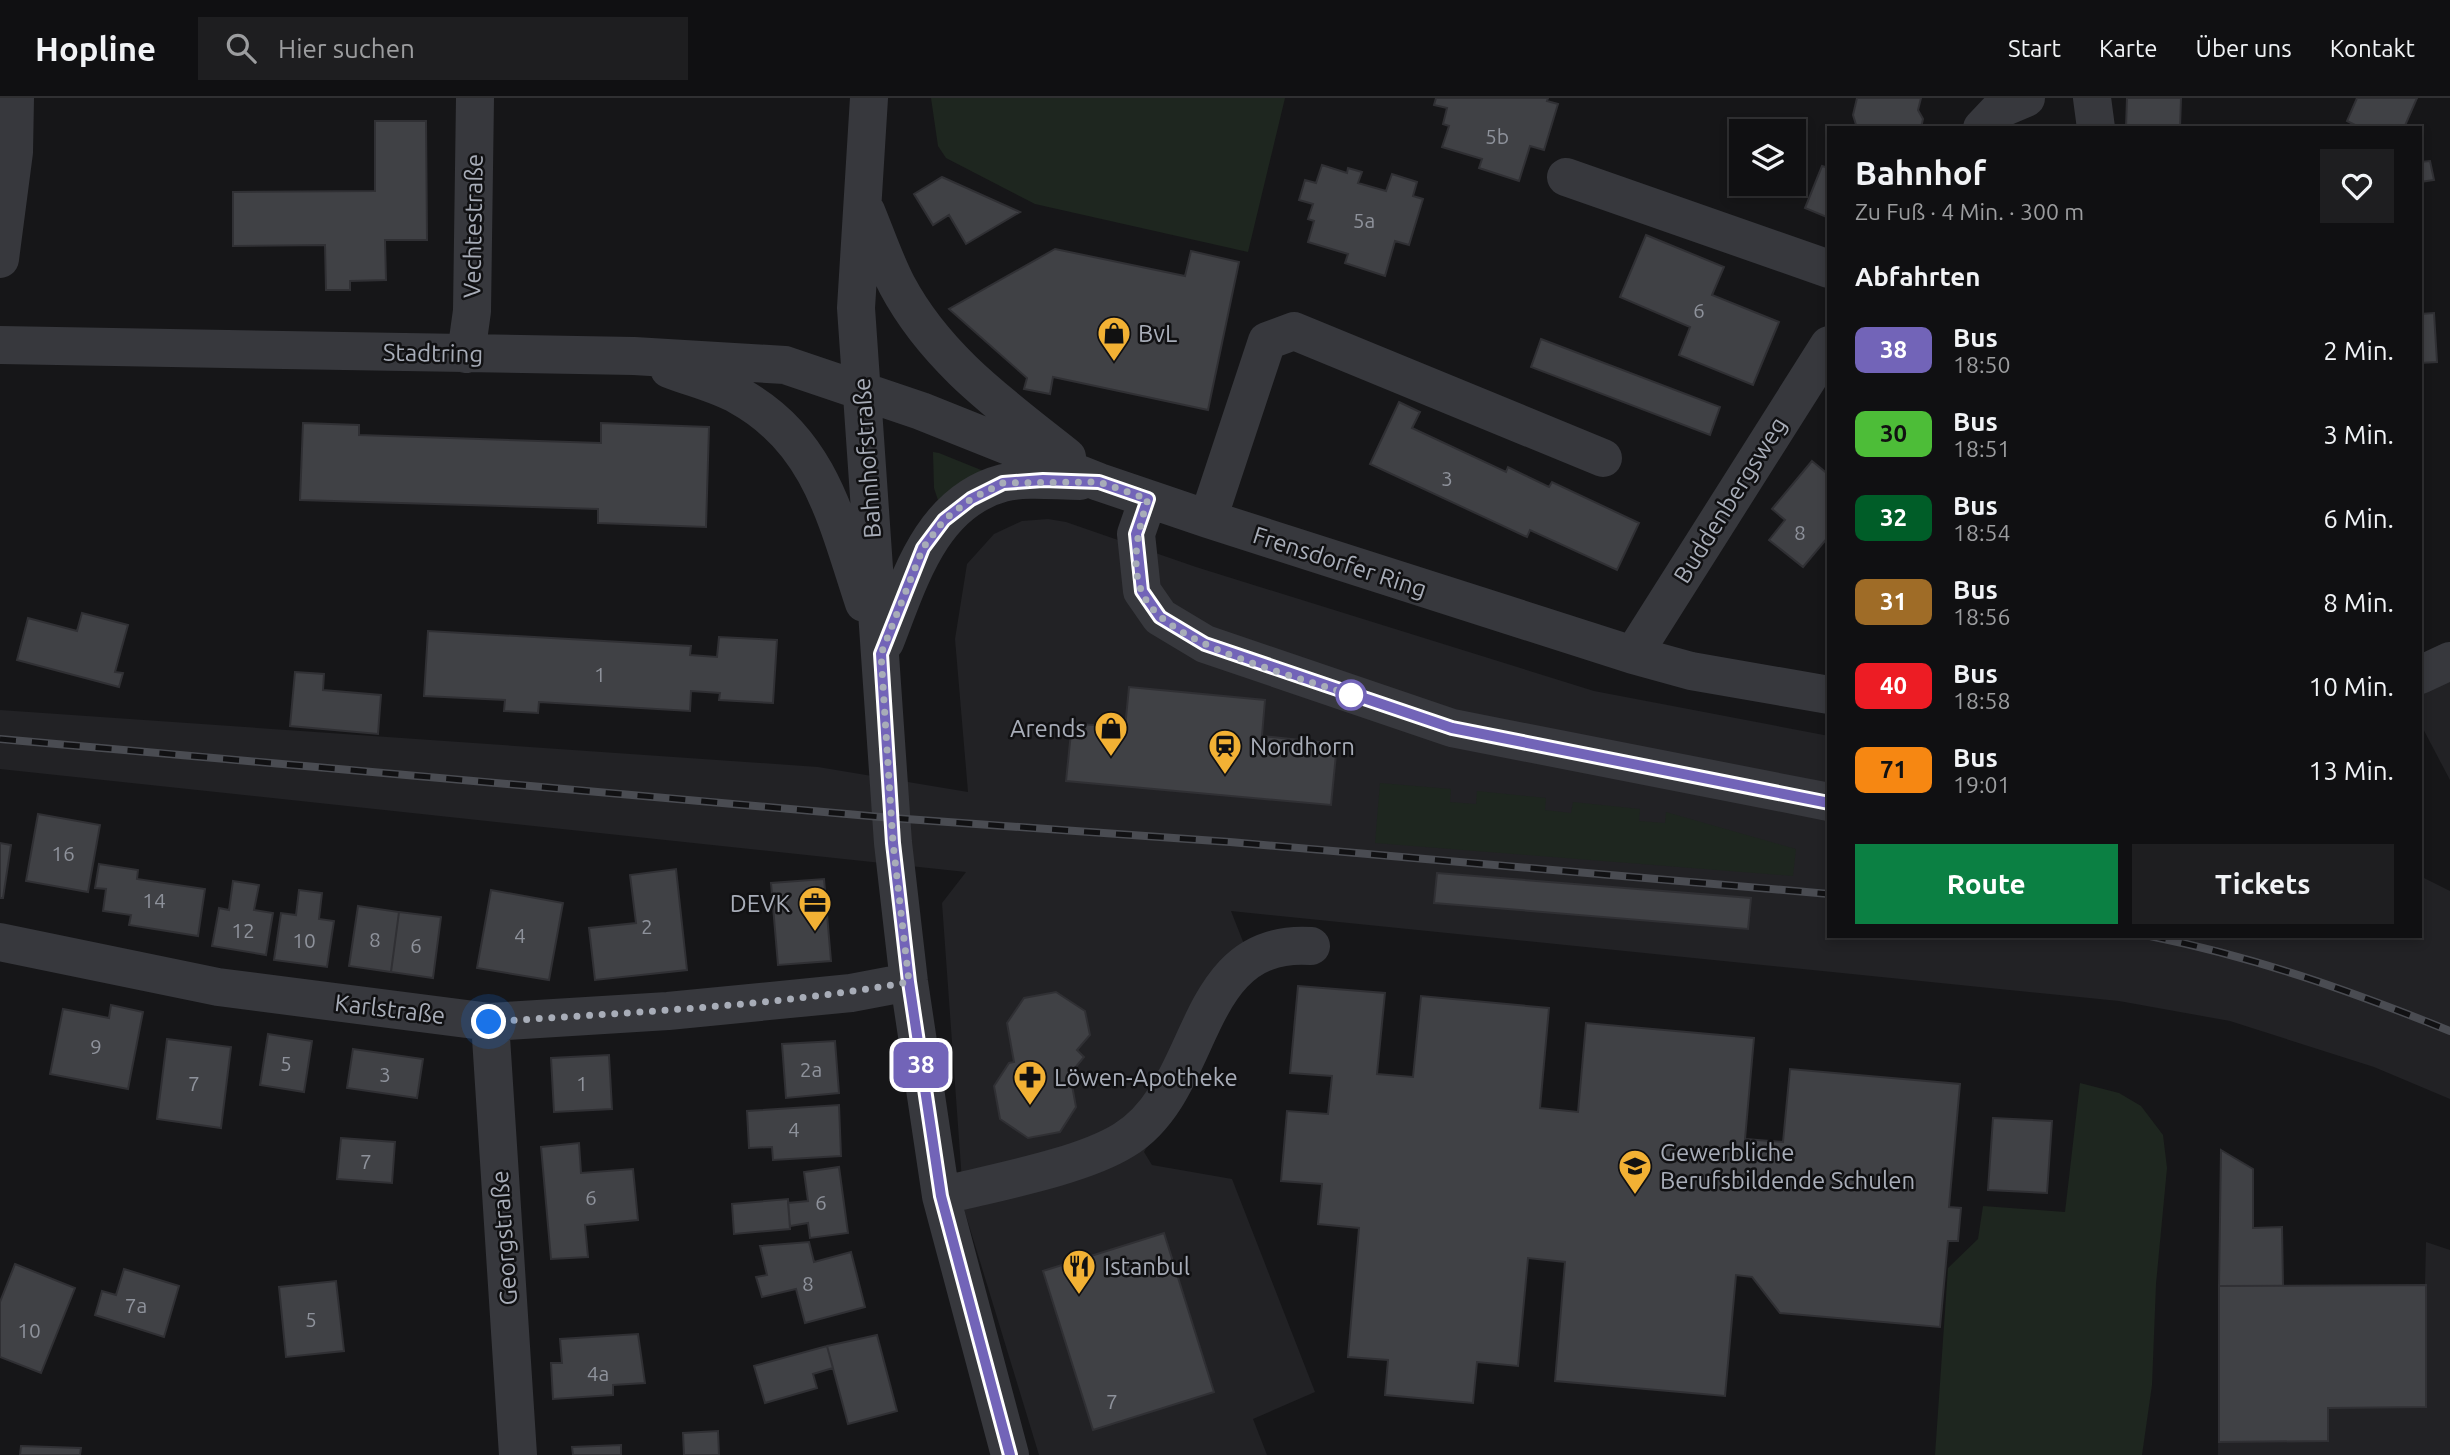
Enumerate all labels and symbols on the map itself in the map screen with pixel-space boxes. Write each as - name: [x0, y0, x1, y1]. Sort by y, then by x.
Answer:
- house number: 5b: [1485, 124, 1509, 148]
- street label: Vechtestraße: [458, 154, 488, 298]
- house number: 5a: [1353, 208, 1375, 232]
- house number: 6: [1693, 298, 1705, 322]
- shop icon: BvL: [1095, 314, 1133, 363]
- place label: BvL: [1138, 320, 1177, 347]
- street label: Stadtring: [383, 339, 483, 367]
- street label: Bahnhofstraße: [848, 377, 886, 539]
- street label: Buddenbergsweg: [1668, 412, 1792, 588]
- house number: 3: [1441, 466, 1453, 490]
- house number: 8: [1794, 520, 1806, 544]
- street label: Frensdorfer Ring: [1250, 521, 1430, 603]
- house number: 1: [594, 662, 606, 686]
- unlabelled marker: [1336, 680, 1366, 710]
- shop icon: Arends: [1092, 709, 1130, 758]
- place label: Arends: [1010, 715, 1086, 742]
- station icon: Nordhorn: [1206, 727, 1244, 776]
- place label: Nordhorn: [1250, 733, 1355, 760]
- house number: 16: [51, 841, 75, 865]
- office icon: DEVK: [796, 884, 834, 933]
- house number: 14: [142, 888, 166, 912]
- place label: DEVK: [730, 890, 790, 917]
- house number: 2: [641, 914, 653, 938]
- house number: 12: [231, 918, 255, 942]
- house number: 4: [514, 923, 526, 947]
- house number: 8: [369, 927, 381, 951]
- house number: 10: [292, 928, 316, 952]
- house number: 6: [410, 933, 422, 957]
- street label: Karlstraße: [333, 989, 447, 1029]
- your location: [471, 1004, 506, 1039]
- house number: 9: [90, 1034, 102, 1058]
- line badge: 38: [890, 1042, 953, 1088]
- house number: 5: [280, 1051, 292, 1075]
- house number: 2a: [800, 1057, 822, 1081]
- pharmacy icon: Löwen-Apotheke: [1011, 1058, 1049, 1107]
- house number: 3: [379, 1062, 391, 1086]
- place label: Löwen-Apotheke: [1054, 1064, 1238, 1091]
- house number: 7: [188, 1071, 200, 1095]
- house number: 1: [576, 1071, 588, 1095]
- house number: 4: [788, 1117, 800, 1141]
- place label: Gewerbliche Berufsbildende Schulen: [1660, 1139, 1915, 1194]
- school or university icon: Gewerbliche Berufsbildende Schulen: [1616, 1147, 1654, 1196]
- house number: 7: [360, 1149, 372, 1173]
- street label: Georgstraße: [486, 1170, 522, 1306]
- house number: 6: [585, 1185, 597, 1209]
- house number: 6: [815, 1190, 827, 1214]
- restaurant icon: Istanbul: [1060, 1247, 1098, 1296]
- place label: Istanbul: [1104, 1253, 1190, 1280]
- house number: 8: [802, 1271, 814, 1295]
- house number: 7a: [125, 1293, 147, 1317]
- house number: 5: [305, 1307, 317, 1331]
- house number: 10: [17, 1318, 41, 1342]
- house number: 4a: [587, 1361, 609, 1385]
- house number: 7: [1106, 1389, 1118, 1413]

